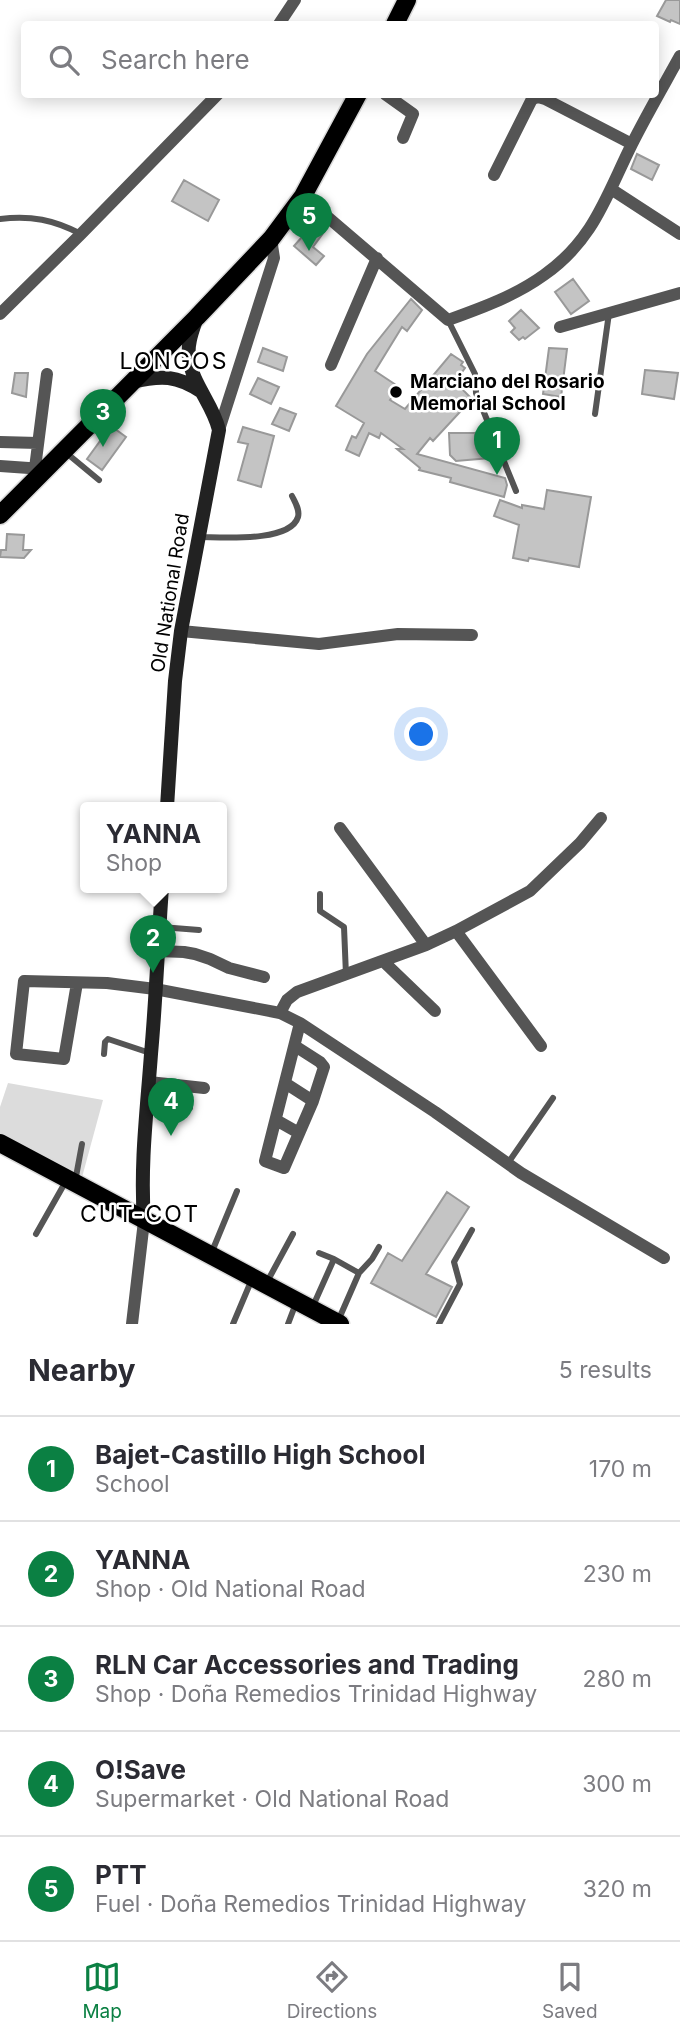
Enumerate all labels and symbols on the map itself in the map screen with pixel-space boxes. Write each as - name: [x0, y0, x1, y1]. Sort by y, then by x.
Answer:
- pin: 5: [286, 193, 332, 251]
- district label: LONGOS: [120, 347, 228, 375]
- place label: Marciano del Rosario Memorial School: [410, 370, 605, 415]
- marker: Marciano del Rosario Memorial School: [388, 384, 404, 400]
- pin: 3: [80, 389, 126, 447]
- pin: 1: [474, 417, 520, 475]
- street label: Old National Road: [146, 512, 194, 674]
- your location: [404, 717, 438, 751]
- pin: 2: [130, 915, 176, 973]
- pin: 4: [148, 1078, 194, 1136]
- district label: CUT-COT: [80, 1200, 200, 1228]

